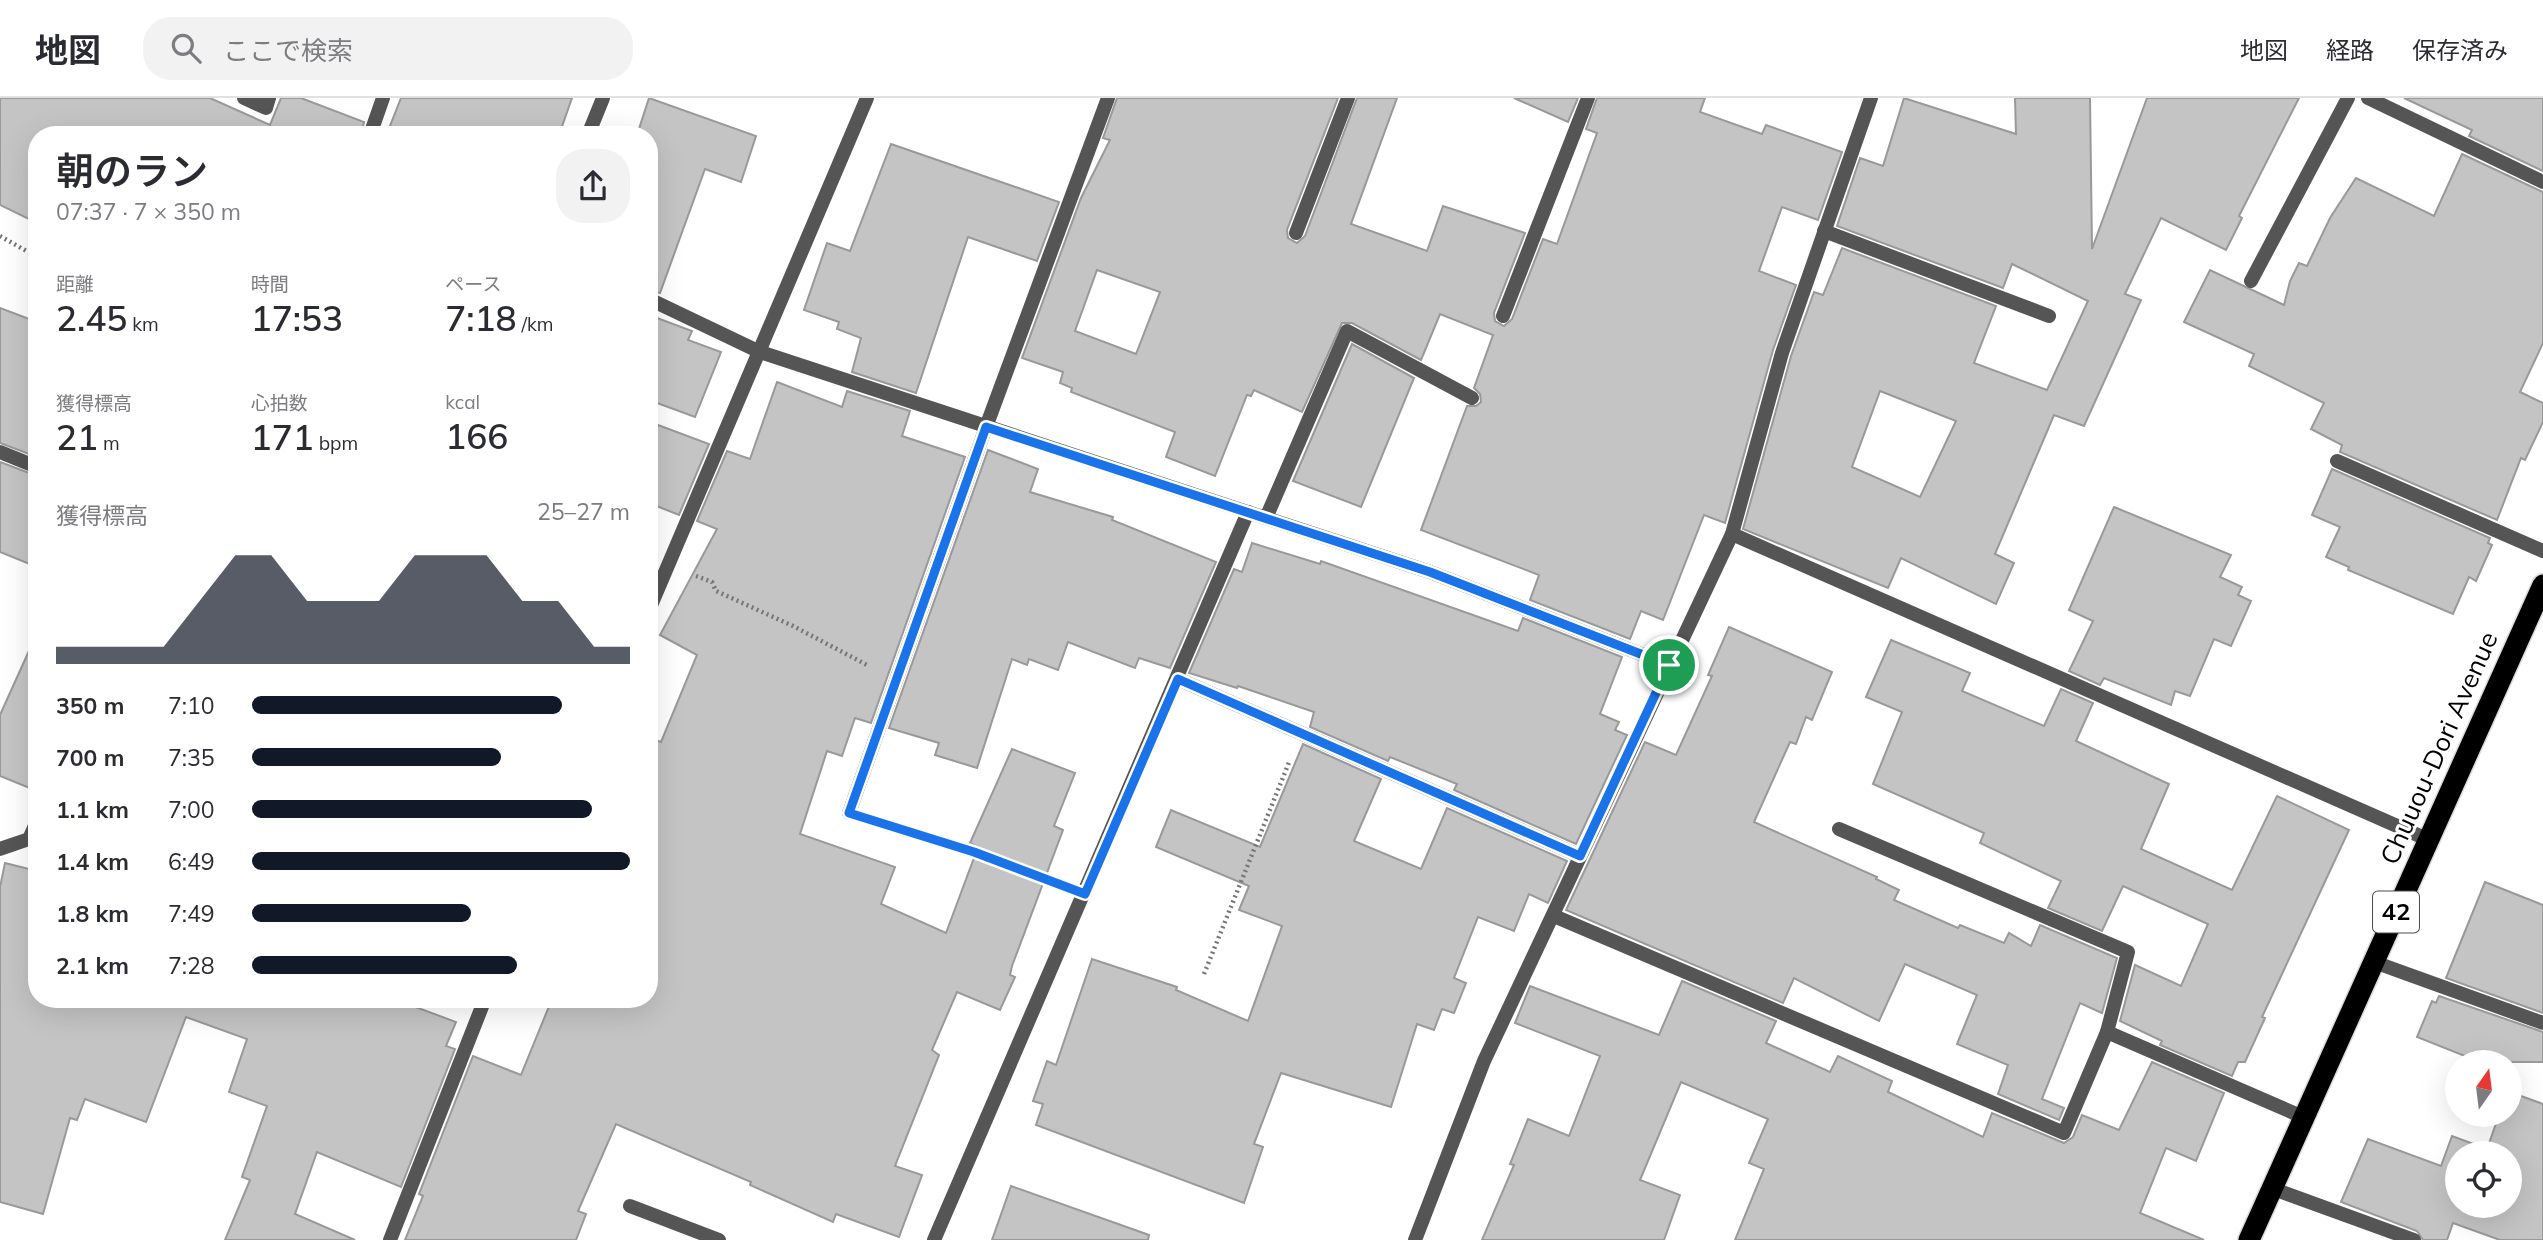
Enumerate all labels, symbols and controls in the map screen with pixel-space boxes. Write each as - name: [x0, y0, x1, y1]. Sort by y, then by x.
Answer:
- search box: [143, 17, 633, 80]
- text: 地図: [35, 29, 101, 70]
- icon: search: [167, 29, 205, 67]
- text: ここで検索: [223, 34, 353, 67]
- text: 地図: [2240, 35, 2288, 65]
- text: 経路: [2326, 35, 2374, 65]
- text: 保存済み: [2412, 35, 2508, 65]
- text: 朝のラン: [56, 147, 208, 195]
- button: share: [556, 149, 630, 223]
- text: 07:37 · 7 × 350 m: [56, 197, 241, 226]
- text: 距離: [56, 272, 94, 296]
- text: 時間: [251, 272, 289, 296]
- text: ペース: [445, 272, 501, 296]
- text: 2.45: [56, 296, 127, 340]
- text: 17:53: [251, 296, 343, 340]
- text: 7:18: [445, 296, 517, 340]
- text: km: [127, 312, 159, 336]
- text: /km: [517, 312, 553, 336]
- text: kcal: [445, 390, 480, 414]
- text: 獲得標高: [56, 391, 132, 415]
- text: 心拍数: [251, 391, 308, 415]
- text: 166: [445, 414, 508, 458]
- text: 21: [56, 415, 98, 459]
- text: 171: [251, 415, 314, 459]
- text: m: [98, 431, 120, 455]
- text: bpm: [314, 431, 358, 455]
- text: 25–27 m: [537, 497, 630, 526]
- text: 獲得標高: [56, 501, 148, 530]
- street label: Chuuou-Dori Avenue: [2372, 626, 2505, 869]
- pin: [1639, 635, 1699, 695]
- icon: arrive: [1650, 646, 1688, 684]
- text: 350 m: [56, 691, 124, 720]
- text: 7:10: [168, 691, 215, 720]
- text: 700 m: [56, 743, 124, 772]
- text: 7:35: [168, 743, 215, 772]
- text: 1.1 km: [56, 795, 129, 824]
- text: 7:00: [168, 795, 215, 824]
- text: 1.4 km: [56, 847, 129, 876]
- text: 6:49: [168, 847, 215, 876]
- road number: 42: [2373, 892, 2419, 932]
- text: 1.8 km: [56, 899, 129, 928]
- text: 7:49: [168, 899, 215, 928]
- text: 2.1 km: [56, 951, 129, 980]
- text: 7:28: [168, 951, 215, 980]
- north arrow: [2445, 1050, 2522, 1127]
- map controls: [2445, 1050, 2522, 1218]
- button: locate: [2445, 1141, 2522, 1218]

